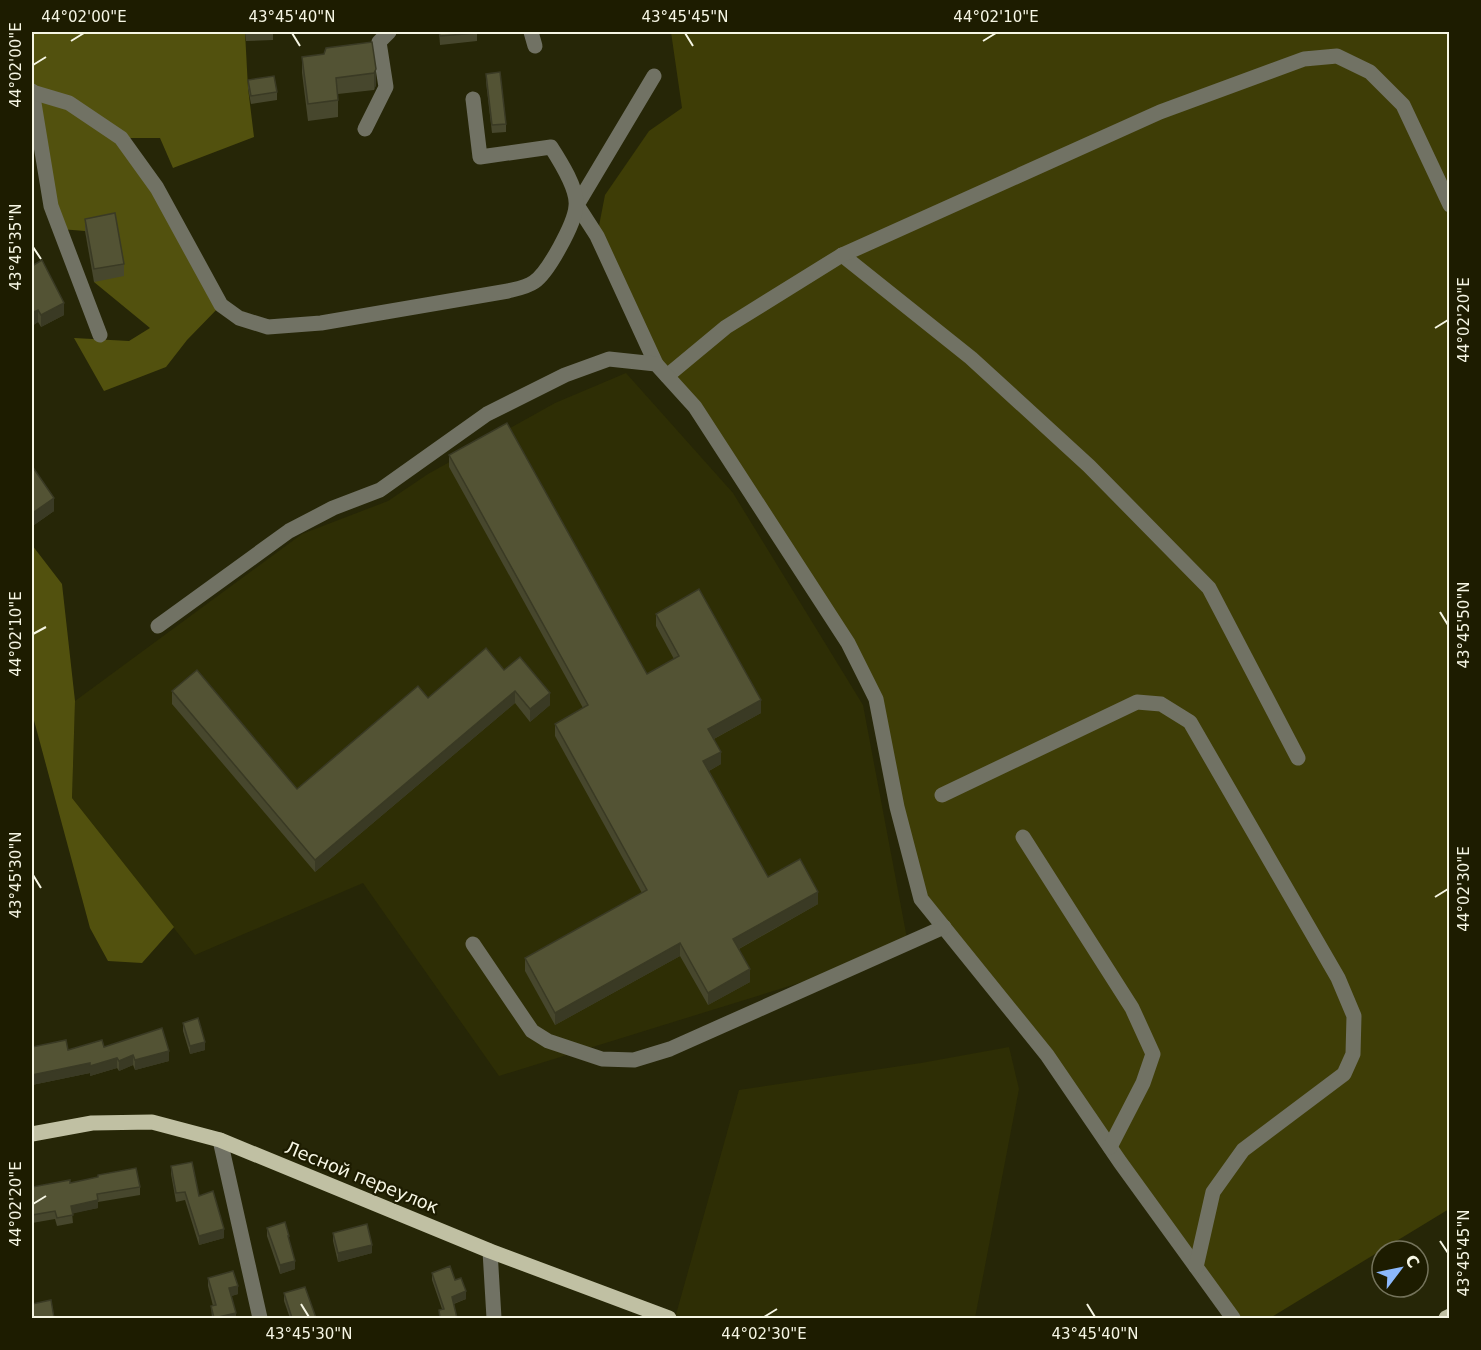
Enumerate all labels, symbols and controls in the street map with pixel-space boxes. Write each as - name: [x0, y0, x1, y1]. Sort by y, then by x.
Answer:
- text: 44°02'00"E: [41, 8, 127, 26]
- text: 43°45'40"N: [248, 8, 336, 26]
- text: 43°45'45"N: [641, 8, 729, 26]
- text: 44°02'10"E: [953, 8, 1039, 26]
- text: 44°02'00"E: [7, 22, 25, 108]
- text: 43°45'35"N: [7, 203, 25, 291]
- text: 44°02'20"E: [1455, 277, 1473, 363]
- text: 43°45'50"N: [1455, 581, 1473, 669]
- text: 44°02'10"E: [7, 591, 25, 677]
- text: 43°45'30"N: [7, 831, 25, 919]
- text: 44°02'30"E: [1455, 846, 1473, 932]
- street label: Лесной переулок: [282, 1137, 442, 1218]
- text: 44°02'20"E: [7, 1161, 25, 1247]
- text: 43°45'45"N: [1455, 1209, 1473, 1297]
- north arrow: [1370, 1239, 1430, 1299]
- text: С: [1401, 1251, 1423, 1271]
- text: 43°45'30"N: [265, 1325, 353, 1343]
- text: 44°02'30"E: [721, 1325, 807, 1343]
- text: 43°45'40"N: [1051, 1325, 1139, 1343]

